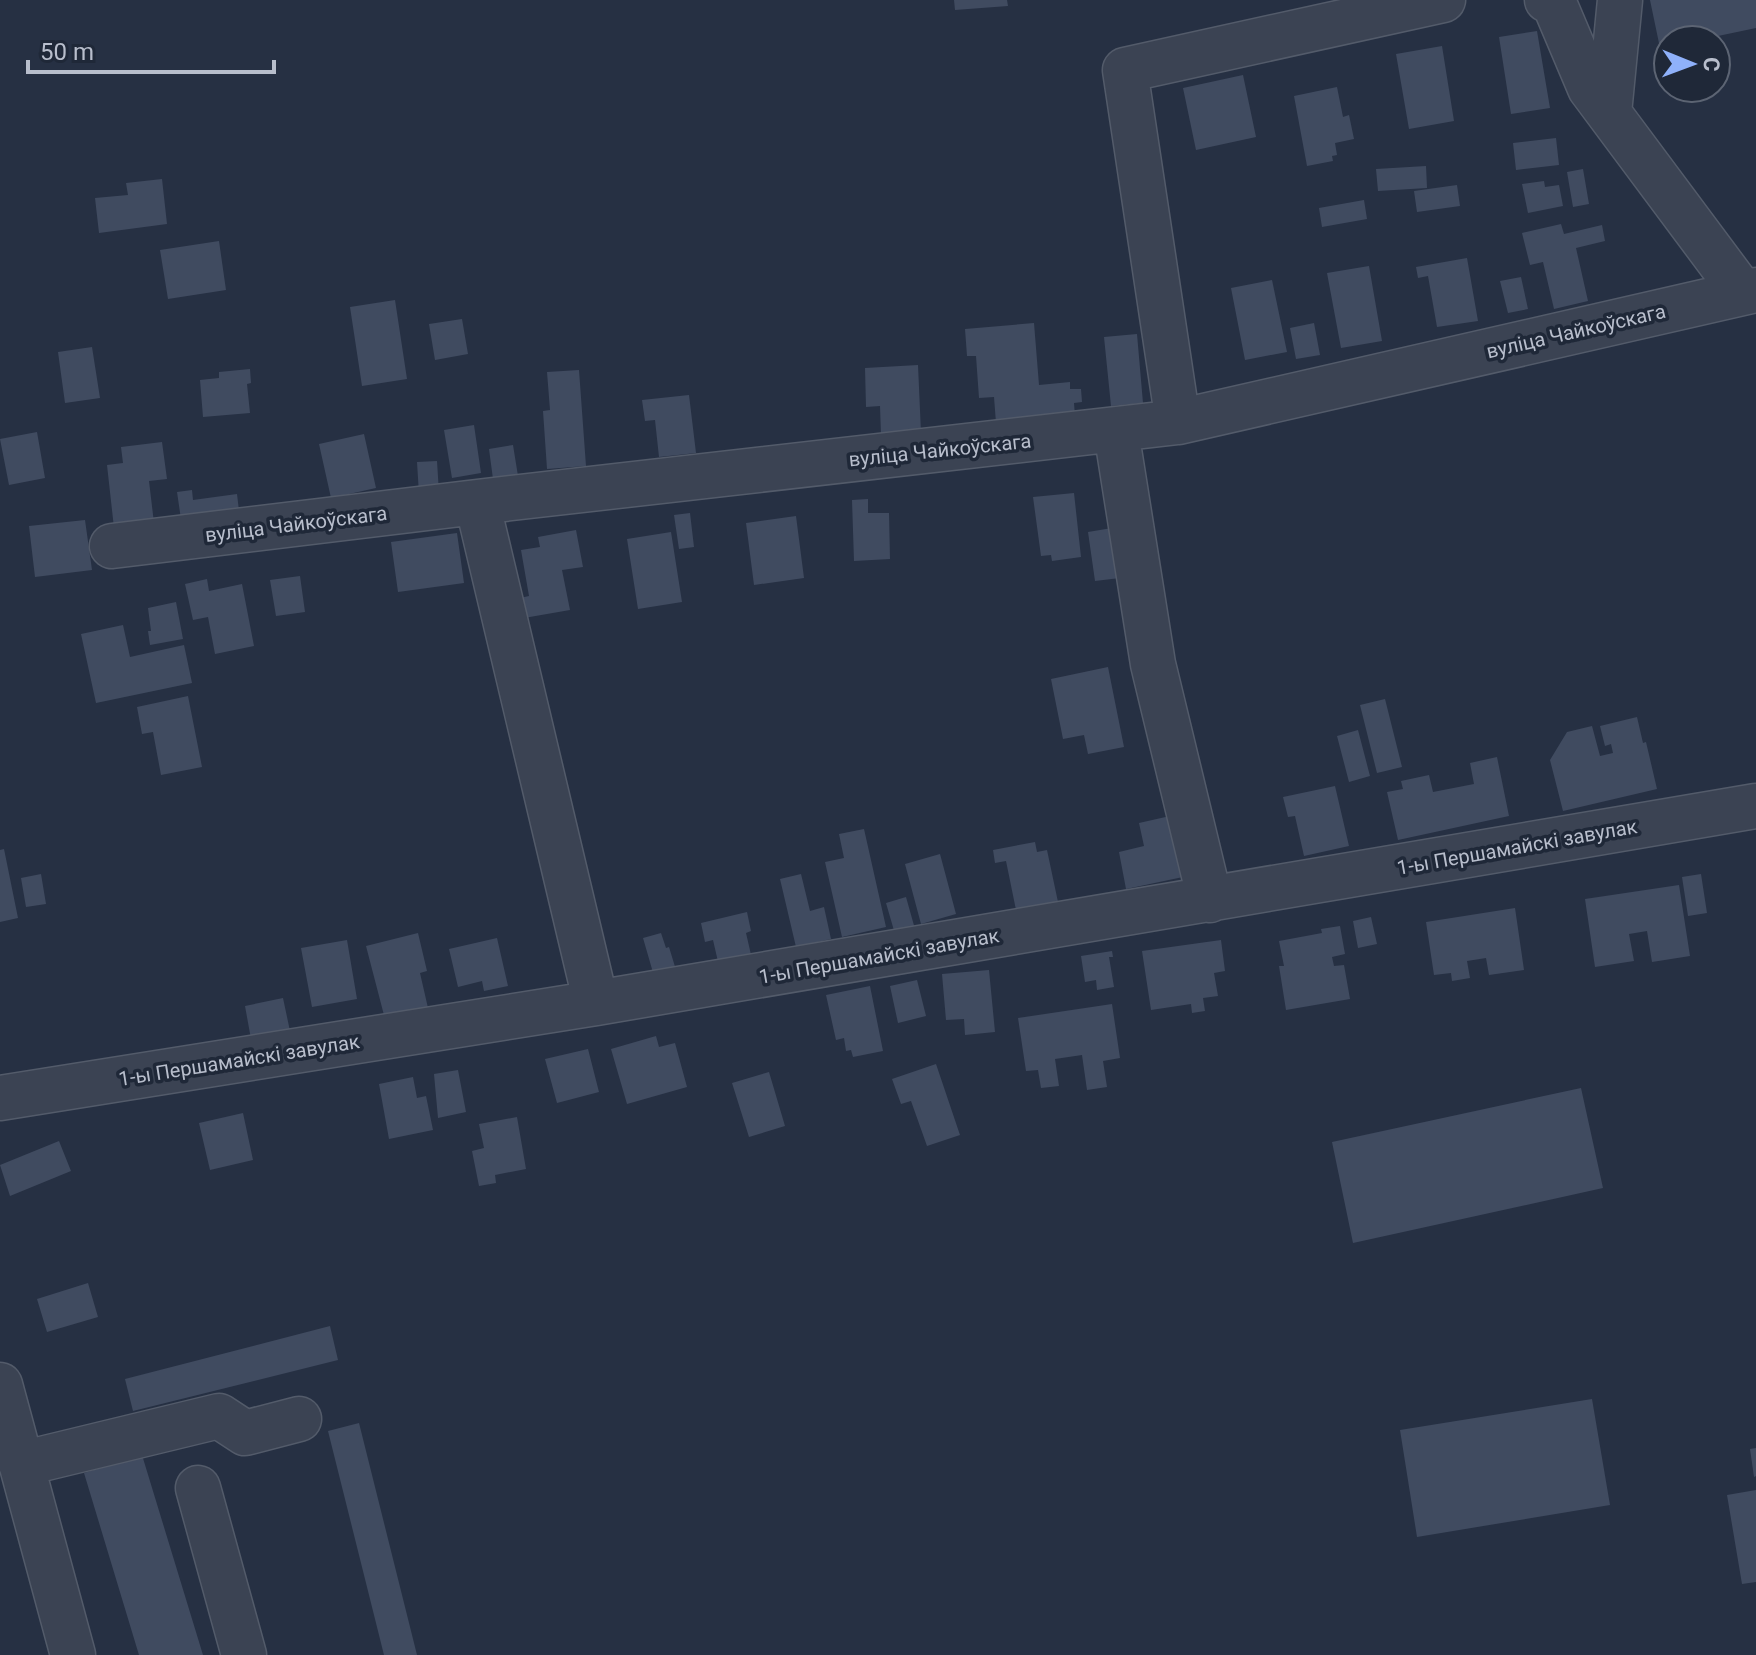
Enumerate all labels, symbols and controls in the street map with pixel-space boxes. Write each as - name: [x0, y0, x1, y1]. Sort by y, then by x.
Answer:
- scale bar: [28, 24, 274, 74]
- north arrow: [1652, 24, 1732, 104]
- text: 50 m: [40, 38, 94, 66]
- text: С: [1699, 57, 1724, 72]
- street label: вуліца Чайкоўскага: [1484, 299, 1668, 363]
- street label: вуліца Чайкоўскага: [848, 428, 1032, 472]
- street label: вуліца Чайкоўскага: [204, 501, 388, 547]
- street label: 1-ы Першамайскі завулак: [1395, 814, 1639, 880]
- street label: 1-ы Першамайскі завулак: [757, 923, 1001, 989]
- street label: 1-ы Першамайскі завулак: [117, 1029, 361, 1091]

